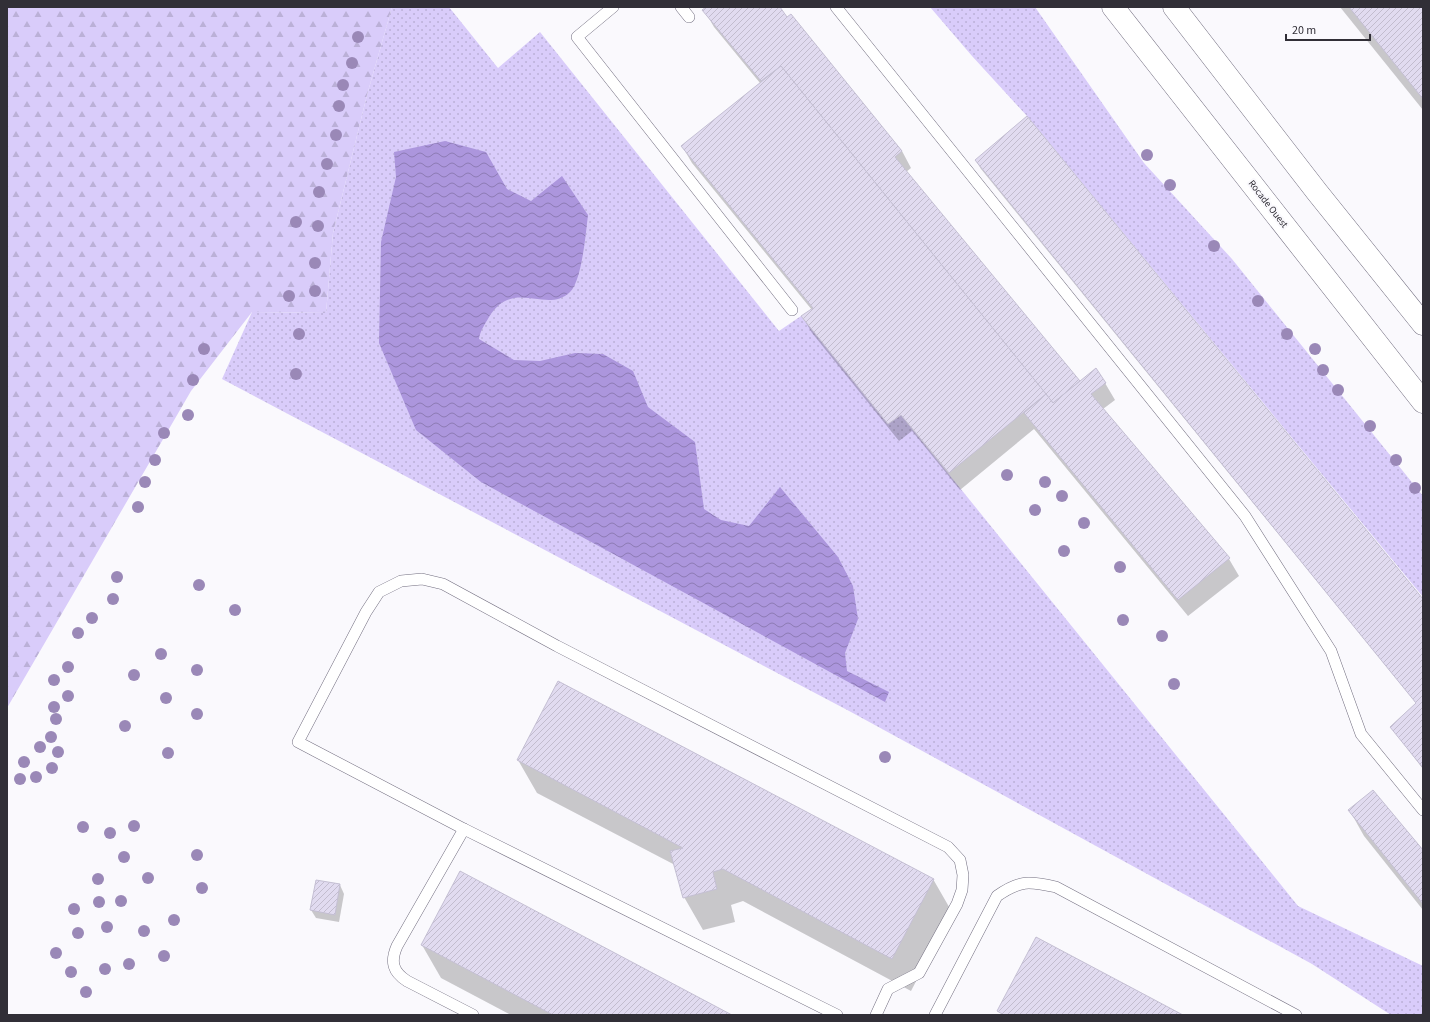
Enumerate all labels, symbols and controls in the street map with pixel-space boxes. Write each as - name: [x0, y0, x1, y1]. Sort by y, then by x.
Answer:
- scale bar: [1286, 16, 1370, 42]
- text: 20 m: [1292, 22, 1316, 39]
- street label: Rocade Ouest: [1245, 177, 1292, 231]

